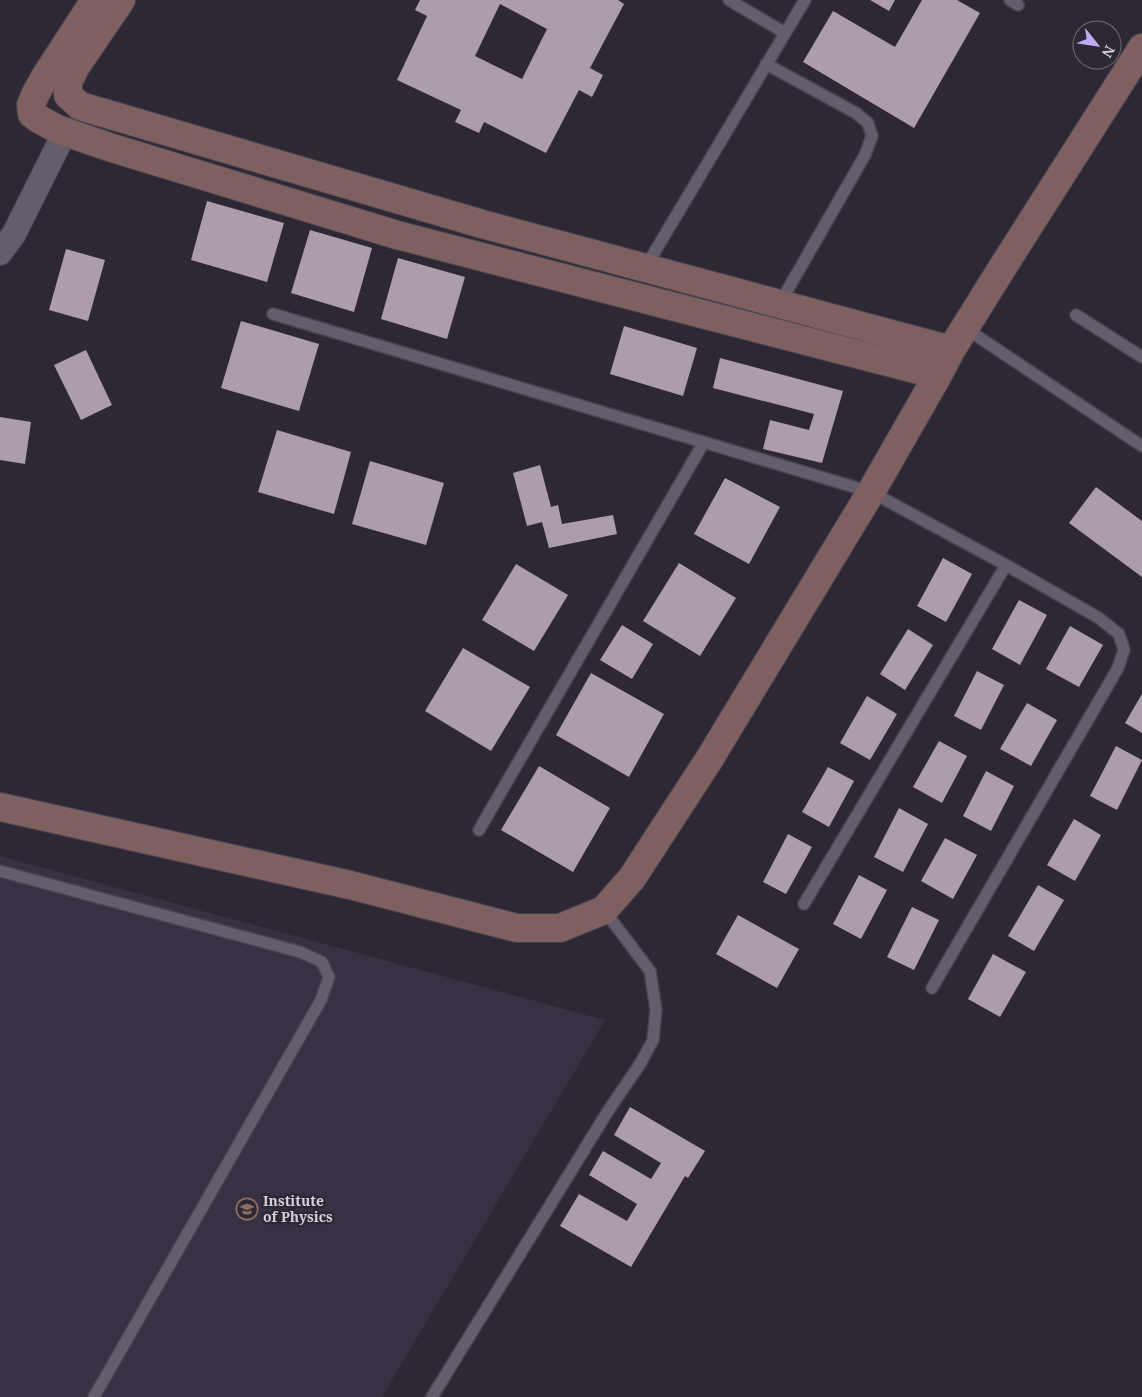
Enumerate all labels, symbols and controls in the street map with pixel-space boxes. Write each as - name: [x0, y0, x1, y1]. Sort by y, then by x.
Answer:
- north arrow: [1072, 20, 1122, 70]
- text: N: [1098, 42, 1120, 61]
- place label: Institute of Physics: [263, 1191, 333, 1226]
- school or university icon: Institute of Physics: [235, 1197, 259, 1221]

